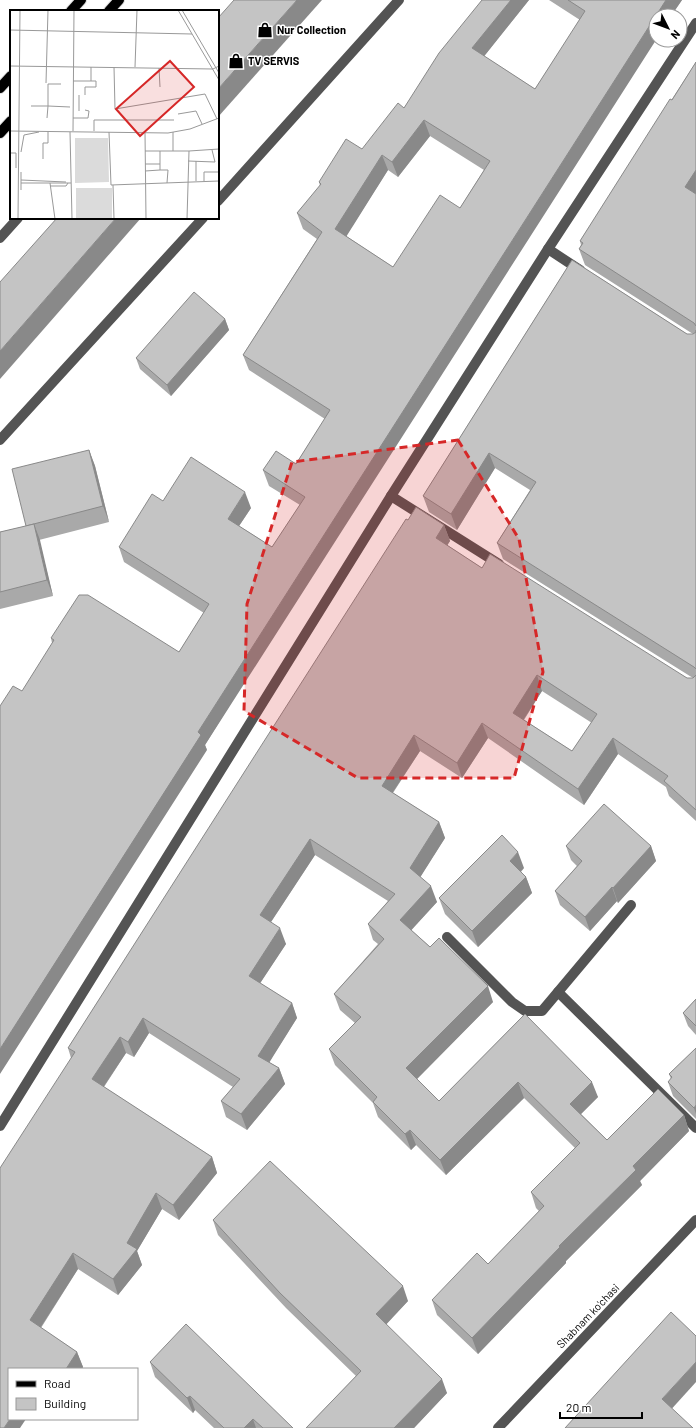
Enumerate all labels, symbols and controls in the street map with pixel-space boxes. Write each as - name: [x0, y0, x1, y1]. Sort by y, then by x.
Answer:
- north arrow: [648, 8, 688, 48]
- inset map: [10, 10, 219, 219]
- shop icon: Nur Collection: [256, 21, 274, 39]
- place label: Nur Collection: [277, 23, 346, 36]
- text: N: [669, 28, 683, 42]
- shop icon: TV SERVIS: [227, 52, 245, 70]
- place label: TV SERVIS: [248, 54, 300, 67]
- street label: Shabnam ko'chasi: [554, 1281, 622, 1350]
- legend: [8, 1368, 138, 1420]
- text: Road: [44, 1376, 71, 1390]
- scale bar: [560, 1394, 642, 1420]
- text: Building: [44, 1396, 86, 1410]
- text: 20 m: [566, 1400, 592, 1414]

